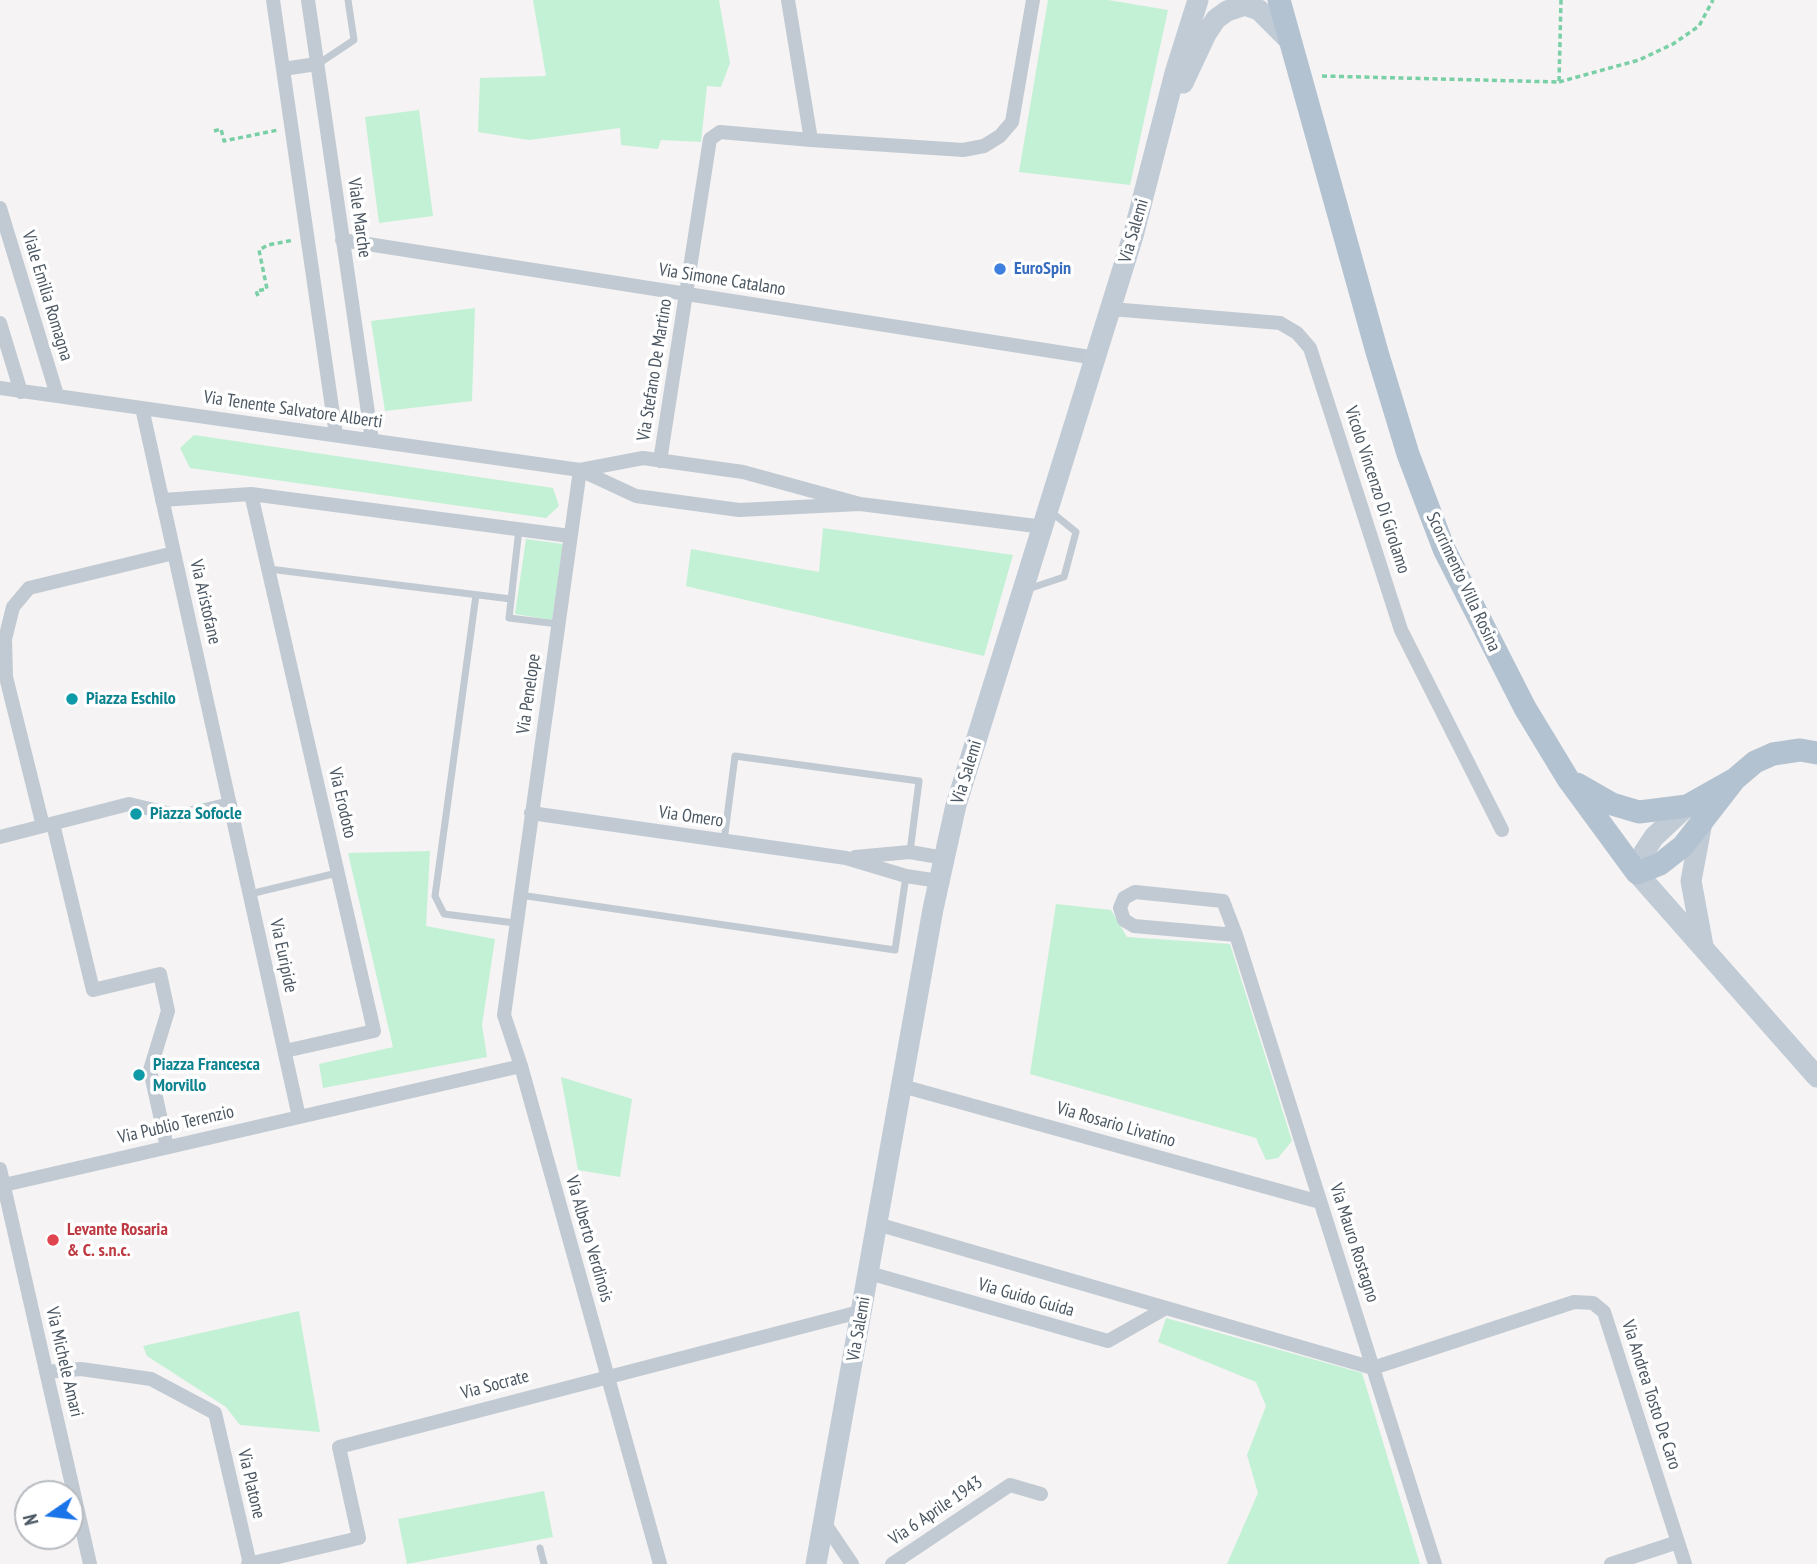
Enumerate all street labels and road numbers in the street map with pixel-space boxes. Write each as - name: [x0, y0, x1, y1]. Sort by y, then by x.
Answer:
- street label: Viale Marche: [343, 177, 375, 259]
- street label: Via Salemi: [1115, 197, 1153, 265]
- street label: Viale Emilia Romagna: [17, 228, 77, 364]
- street label: Via Simone Catalano: [657, 259, 787, 301]
- street label: Via Stefano De Martino: [633, 297, 677, 443]
- street label: Via Tenente Salvatore Alberti: [202, 387, 384, 433]
- street label: Vicolo Vincenzo Di Girolamo: [1340, 404, 1414, 576]
- street label: Scorrimento Villa Rosina: [1421, 509, 1505, 655]
- street label: Via Aristofane: [185, 558, 225, 646]
- street label: Via Penelope: [513, 652, 545, 736]
- street label: Via Salemi: [947, 738, 987, 806]
- street label: Via Erodoto: [323, 766, 361, 840]
- street label: Via Omero: [657, 802, 725, 832]
- street label: Via Euripide: [265, 917, 301, 995]
- street label: Via Rosario Livatino: [1054, 1098, 1178, 1152]
- street label: Via Publio Terenzio: [116, 1101, 236, 1149]
- street label: Via Alberto Verdinois: [561, 1173, 617, 1305]
- street label: Via Mauro Rostagno: [1325, 1181, 1383, 1305]
- street label: Via Guido Guida: [976, 1274, 1076, 1322]
- street label: Via Salemi: [843, 1295, 875, 1363]
- street label: Via Michele Amari: [41, 1305, 87, 1419]
- street label: Via Andrea Tosto De Caro: [1617, 1318, 1685, 1472]
- street label: Via Socrate: [459, 1366, 531, 1404]
- street label: Via Platone: [233, 1447, 269, 1521]
- street label: Via 6 Aprile 1943: [885, 1472, 987, 1550]

